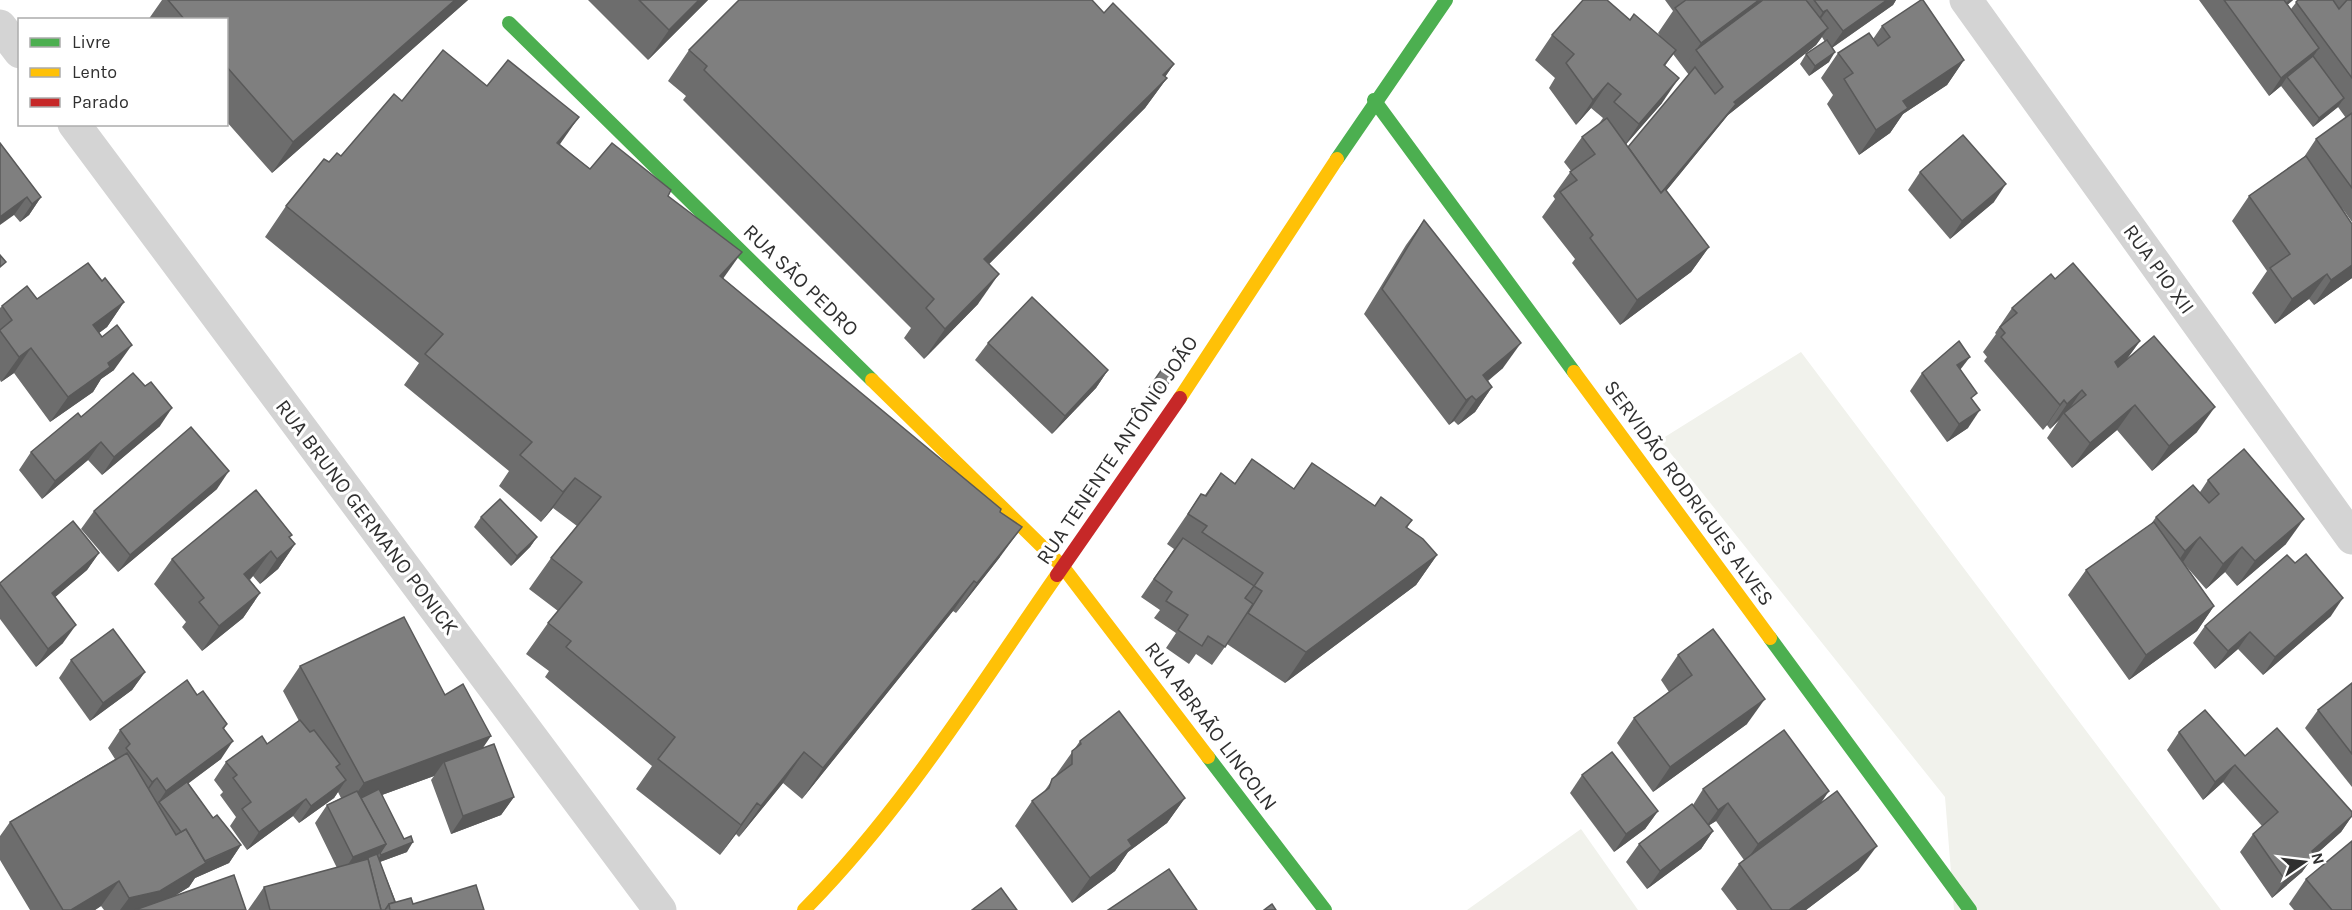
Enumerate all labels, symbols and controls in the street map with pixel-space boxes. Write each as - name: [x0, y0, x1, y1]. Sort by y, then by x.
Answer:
- legend: [18, 18, 228, 126]
- text: Livre: [72, 31, 111, 53]
- text: Lento: [72, 61, 117, 83]
- text: Parado: [72, 91, 129, 113]
- street label: RUA SÃO PEDRO: [738, 219, 864, 341]
- street label: RUA PIO XII: [2118, 220, 2200, 318]
- street label: RUA TENENTE ANTÔNIO JOÃO: [1031, 331, 1203, 569]
- street label: SERVIDÃO RODRIGUES ALVES: [1599, 376, 1779, 610]
- street label: RUA BRUNO GERMANO PONICK: [271, 395, 463, 639]
- street label: RUA ABRAÃO LINCOLN: [1140, 637, 1282, 815]
- north arrow: [2274, 832, 2334, 892]
- text: N: [2307, 851, 2329, 866]

